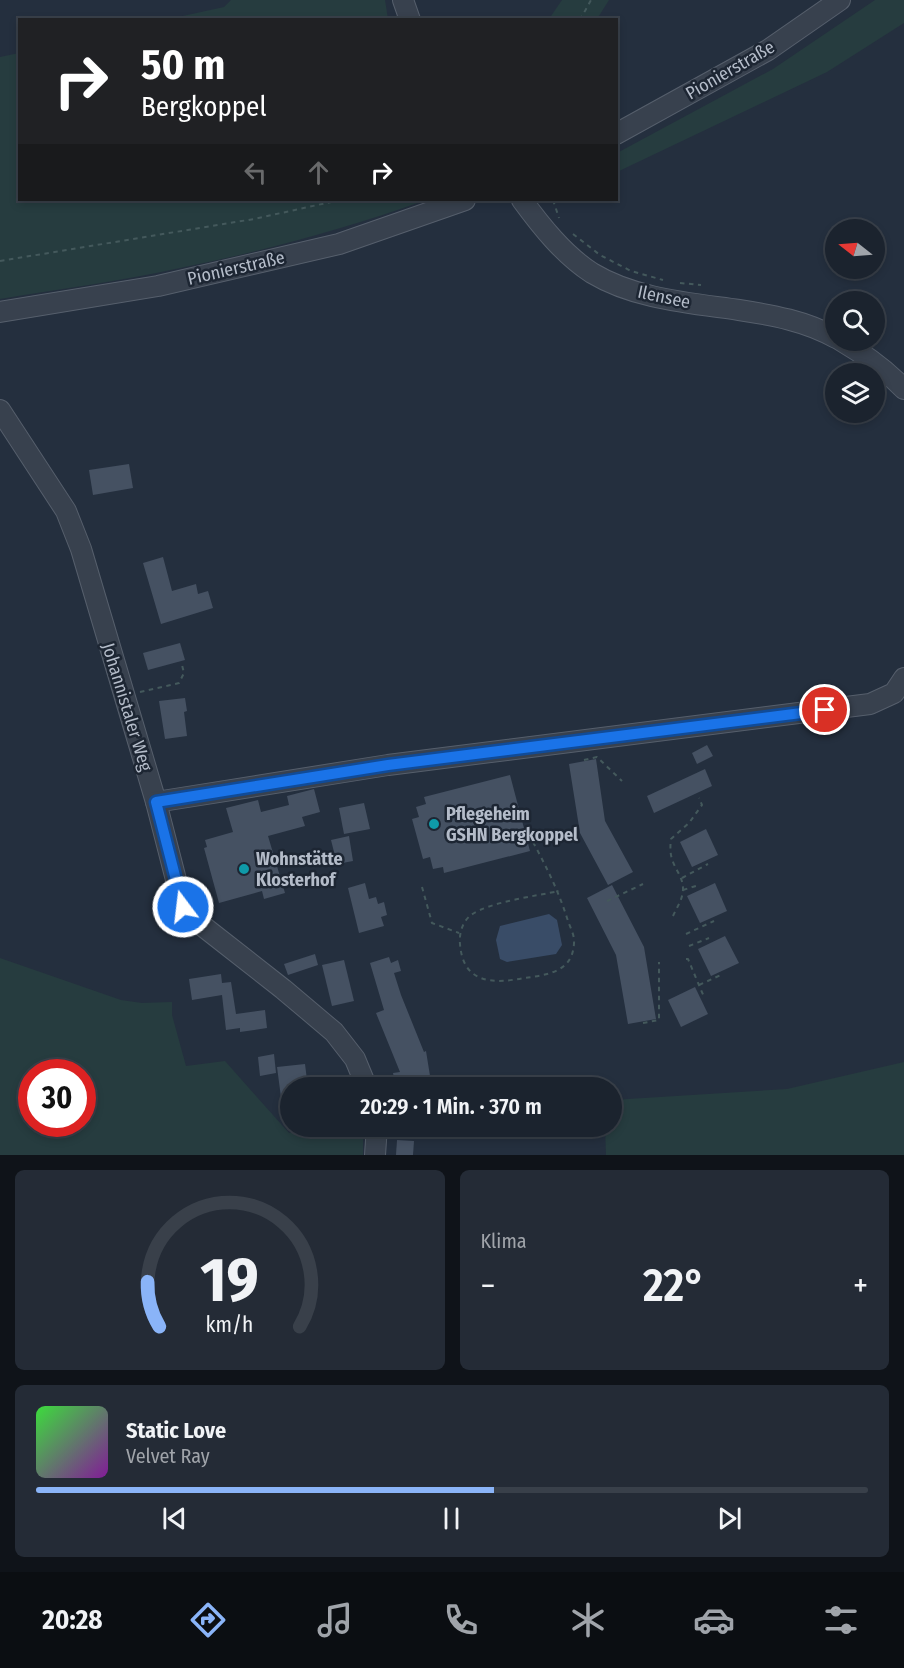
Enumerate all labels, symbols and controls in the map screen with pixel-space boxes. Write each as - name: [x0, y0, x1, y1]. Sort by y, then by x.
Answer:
- street label: Pionierstraße: [682, 36, 778, 104]
- text: 50 m: [141, 40, 225, 90]
- icon: right: [42, 42, 120, 120]
- text: Bergkoppel: [141, 91, 267, 123]
- icon: left: [239, 156, 272, 189]
- icon: ahead: [302, 156, 335, 189]
- icon: right: [365, 156, 398, 189]
- north arrow: [825, 219, 885, 279]
- map controls: [825, 219, 885, 423]
- street label: Pionierstraße: [185, 246, 287, 290]
- street label: Ilensee: [636, 281, 692, 313]
- button: search: [825, 291, 885, 351]
- button: layers: [825, 363, 885, 423]
- street label: Johannistaler Weg: [97, 640, 157, 774]
- pin: [799, 684, 850, 735]
- icon: arrive: [808, 693, 841, 726]
- place label: Pflegeheim GSHN Bergkoppel: [446, 803, 578, 846]
- marker: Pflegeheim GSHN Bergkoppel: [427, 817, 441, 831]
- place label: Wohnstätte Klosterhof: [256, 848, 343, 891]
- marker: Wohnstätte Klosterhof: [237, 862, 251, 876]
- position arrow: [151, 875, 215, 939]
- speed limit sign: 30: [18, 1059, 96, 1137]
- text: 20:29 · 1 Min. · 370 m: [360, 1093, 542, 1120]
- text: Klima: [481, 1229, 527, 1253]
- text: 19: [200, 1243, 259, 1318]
- text: 22°: [643, 1259, 705, 1313]
- text: −: [481, 1266, 495, 1306]
- text: +: [853, 1266, 868, 1306]
- text: km/h: [206, 1312, 254, 1338]
- text: Static Love: [126, 1417, 226, 1444]
- text: Velvet Ray: [126, 1444, 210, 1468]
- icon: previous: [158, 1502, 191, 1535]
- icon: pause: [435, 1502, 468, 1535]
- icon: next: [713, 1502, 746, 1535]
- icon: directions: [187, 1599, 229, 1641]
- icon: music: [314, 1599, 356, 1641]
- icon: phone: [440, 1599, 482, 1641]
- icon: climate: [567, 1599, 609, 1641]
- icon: car: [693, 1599, 735, 1641]
- icon: filters: [820, 1599, 862, 1641]
- text: 20:28: [42, 1604, 102, 1636]

